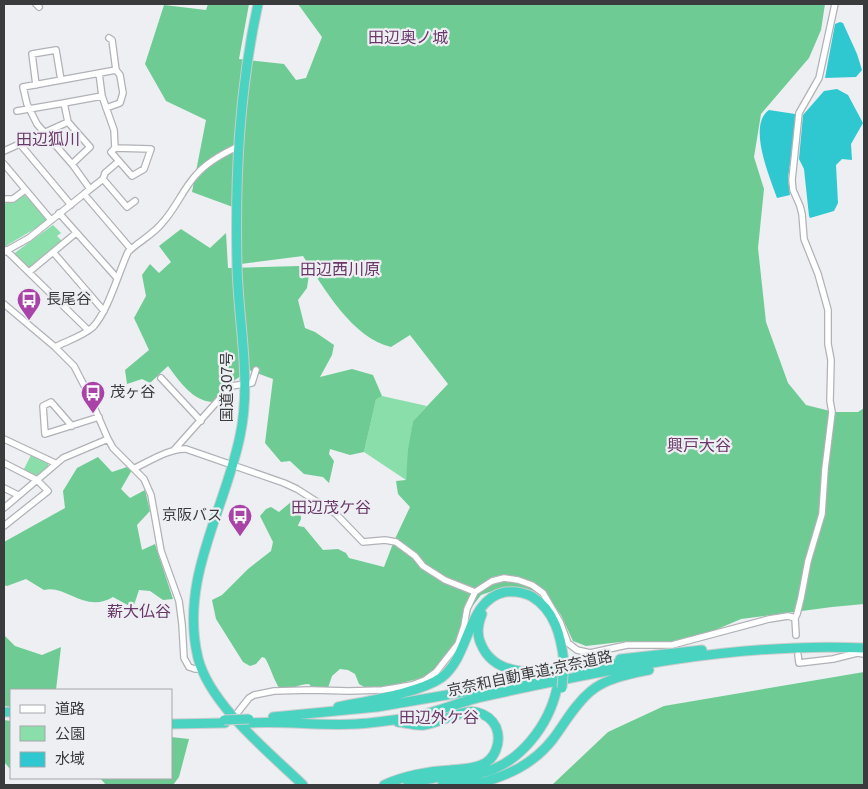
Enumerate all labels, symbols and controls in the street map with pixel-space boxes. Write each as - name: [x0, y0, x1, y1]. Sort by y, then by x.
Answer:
- district label: 田辺奥ノ城: [368, 29, 448, 49]
- district label: 田辺狐川: [16, 131, 80, 151]
- district label: 田辺西川原: [300, 261, 380, 281]
- bus stop icon: 長尾谷: [16, 287, 42, 321]
- place label: 長尾谷: [46, 291, 91, 310]
- street label: 国道307号: [219, 352, 238, 422]
- bus stop icon: 茂ヶ谷: [80, 380, 106, 414]
- place label: 茂ヶ谷: [110, 384, 155, 403]
- district label: 興戸大谷: [667, 437, 731, 457]
- district label: 田辺茂ケ谷: [291, 499, 371, 519]
- bus stop icon: 京阪バス: [227, 503, 253, 537]
- place label: 京阪バス: [162, 507, 222, 526]
- district label: 薪大仏谷: [107, 603, 171, 623]
- street label: 京奈和自動車道;京奈道路: [446, 648, 614, 702]
- legend: [10, 689, 172, 779]
- text: 道路: [55, 701, 85, 720]
- district label: 田辺外ケ谷: [399, 709, 479, 729]
- text: 公園: [55, 726, 85, 745]
- text: 水域: [55, 751, 85, 770]

